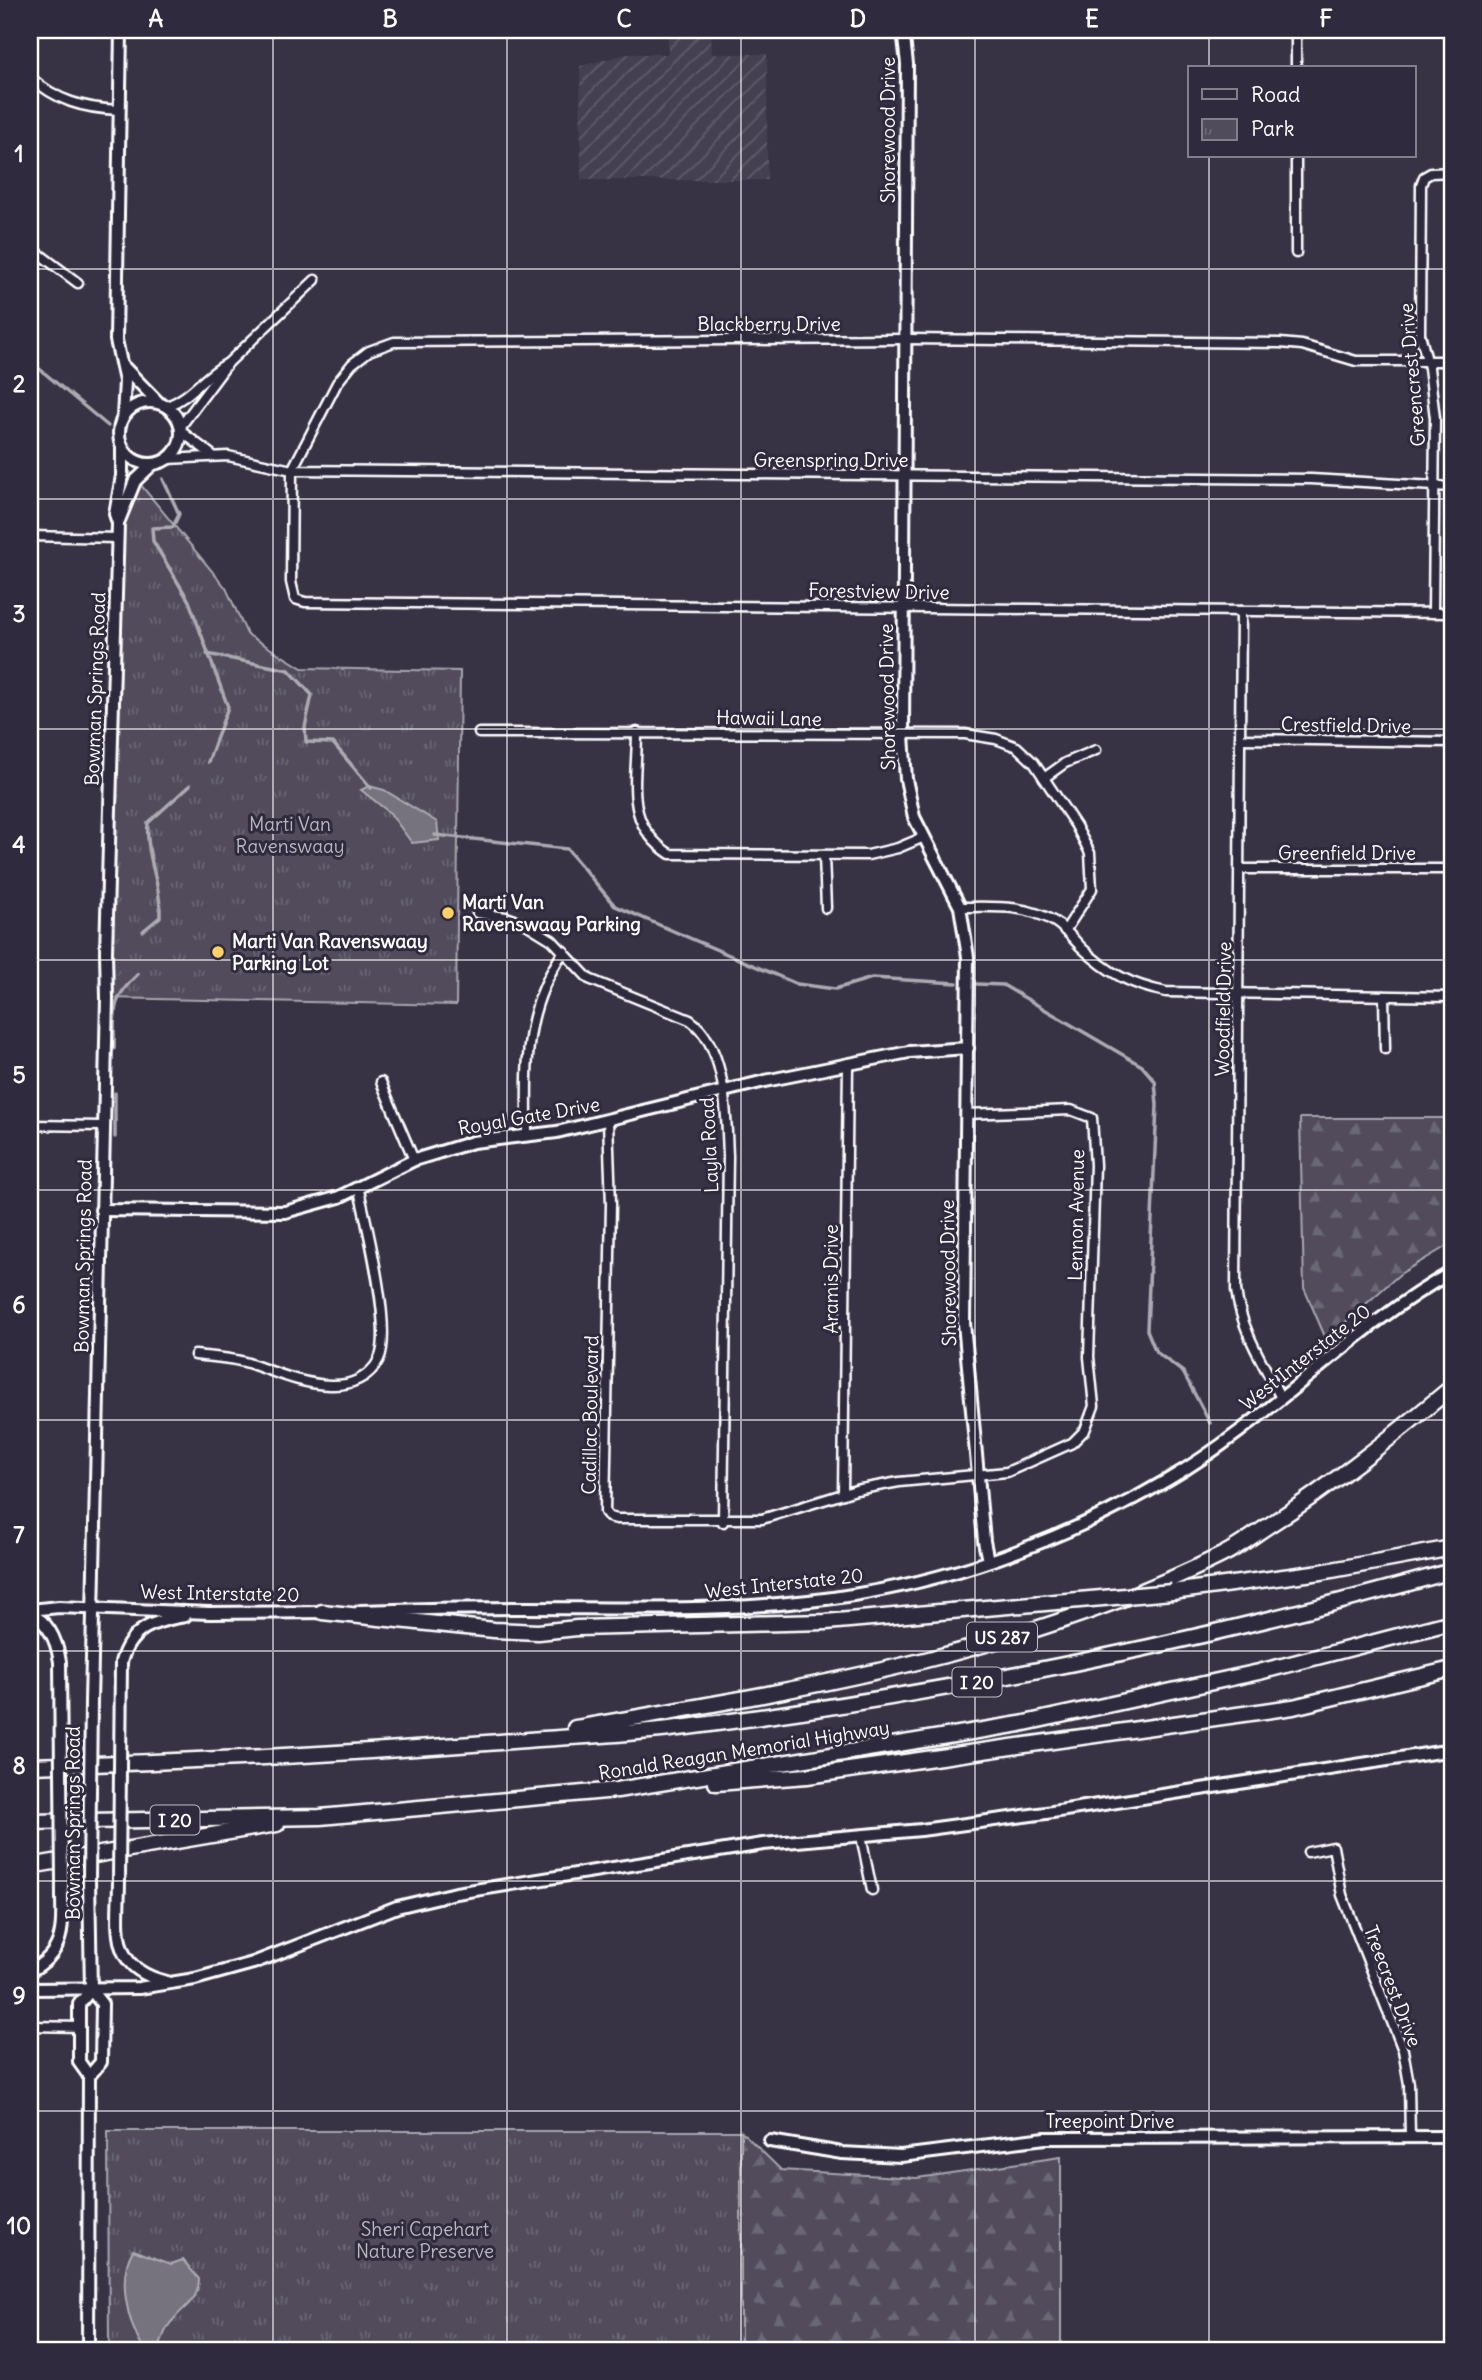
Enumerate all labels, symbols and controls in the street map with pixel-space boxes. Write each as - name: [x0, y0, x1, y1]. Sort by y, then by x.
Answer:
- text: A: [149, 4, 164, 33]
- text: B: [382, 4, 398, 33]
- text: C: [616, 4, 632, 33]
- text: D: [850, 4, 866, 33]
- text: E: [1085, 4, 1099, 33]
- text: F: [1319, 4, 1333, 33]
- street label: Shorewood Drive: [876, 57, 900, 203]
- legend: [1188, 66, 1416, 158]
- text: Road: [1251, 81, 1300, 108]
- text: Park: [1251, 115, 1294, 142]
- text: 1: [14, 139, 24, 168]
- street label: Greencrest Drive: [1394, 302, 1430, 448]
- street label: Blackberry Drive: [697, 312, 841, 336]
- text: 2: [13, 369, 26, 398]
- street label: Greenspring Drive: [754, 448, 908, 472]
- street label: Forestview Drive: [808, 578, 950, 604]
- street label: Bowman Springs Road: [80, 592, 110, 786]
- text: 3: [12, 599, 26, 628]
- street label: Shorewood Drive: [874, 624, 900, 770]
- street label: Hawaii Lane: [716, 705, 822, 731]
- street label: Crestfield Drive: [1281, 712, 1411, 738]
- park label: Marti Van Ravenswaay: [235, 812, 345, 858]
- text: 4: [12, 830, 26, 859]
- street label: Greenfield Drive: [1278, 841, 1416, 865]
- place label: Marti Van Ravenswaay Parking: [462, 890, 641, 936]
- marker: Marti Van Ravenswaay Parking: [440, 905, 456, 921]
- place label: Marti Van Ravenswaay Parking Lot: [232, 929, 428, 975]
- street label: Woodfield Drive: [1210, 941, 1236, 1077]
- marker: Marti Van Ravenswaay Parking Lot: [210, 944, 226, 960]
- text: 5: [12, 1060, 26, 1089]
- street label: Royal Gate Drive: [456, 1092, 602, 1140]
- street label: Layla Road: [695, 1096, 723, 1194]
- street label: Lennon Avenue: [1063, 1149, 1089, 1281]
- street label: Bowman Springs Road: [69, 1159, 97, 1353]
- street label: Shorewood Drive: [935, 1200, 961, 1346]
- street label: Aramis Drive: [819, 1224, 843, 1334]
- text: 6: [12, 1290, 26, 1319]
- street label: West Interstate 20: [1235, 1298, 1375, 1416]
- street label: Cadillac Boulevard: [577, 1335, 603, 1495]
- text: 7: [13, 1520, 25, 1549]
- street label: West Interstate 20: [704, 1563, 864, 1603]
- street label: West Interstate 20: [140, 1580, 300, 1606]
- road number: US 287: [967, 1622, 1037, 1652]
- road number: I 20: [953, 1667, 1002, 1696]
- street label: Ronald Reagan Memorial Highway: [597, 1715, 891, 1785]
- street label: Bowman Springs Road: [61, 1726, 85, 1920]
- text: 8: [12, 1751, 26, 1780]
- road number: I 20: [150, 1806, 200, 1834]
- street label: Treecrest Drive: [1359, 1922, 1427, 2050]
- text: 9: [12, 1981, 26, 2010]
- street label: Treepoint Drive: [1046, 2109, 1174, 2133]
- text: 10: [7, 2211, 31, 2240]
- park label: Sheri Capehart Nature Preserve: [356, 2217, 494, 2263]

